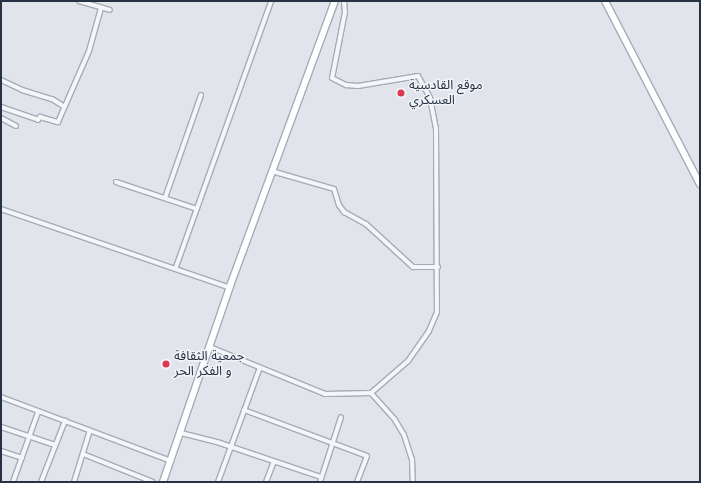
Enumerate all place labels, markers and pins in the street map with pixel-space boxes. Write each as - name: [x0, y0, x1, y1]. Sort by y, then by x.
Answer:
- place label: موقع القادسية العسكري: [409, 78, 483, 109]
- marker: موقع القادسية العسكري: [396, 88, 406, 98]
- place label: جمعية الثقافة و الفكر الحر: [174, 349, 244, 380]
- marker: جمعية الثقافة و الفكر الحر: [161, 359, 171, 369]

